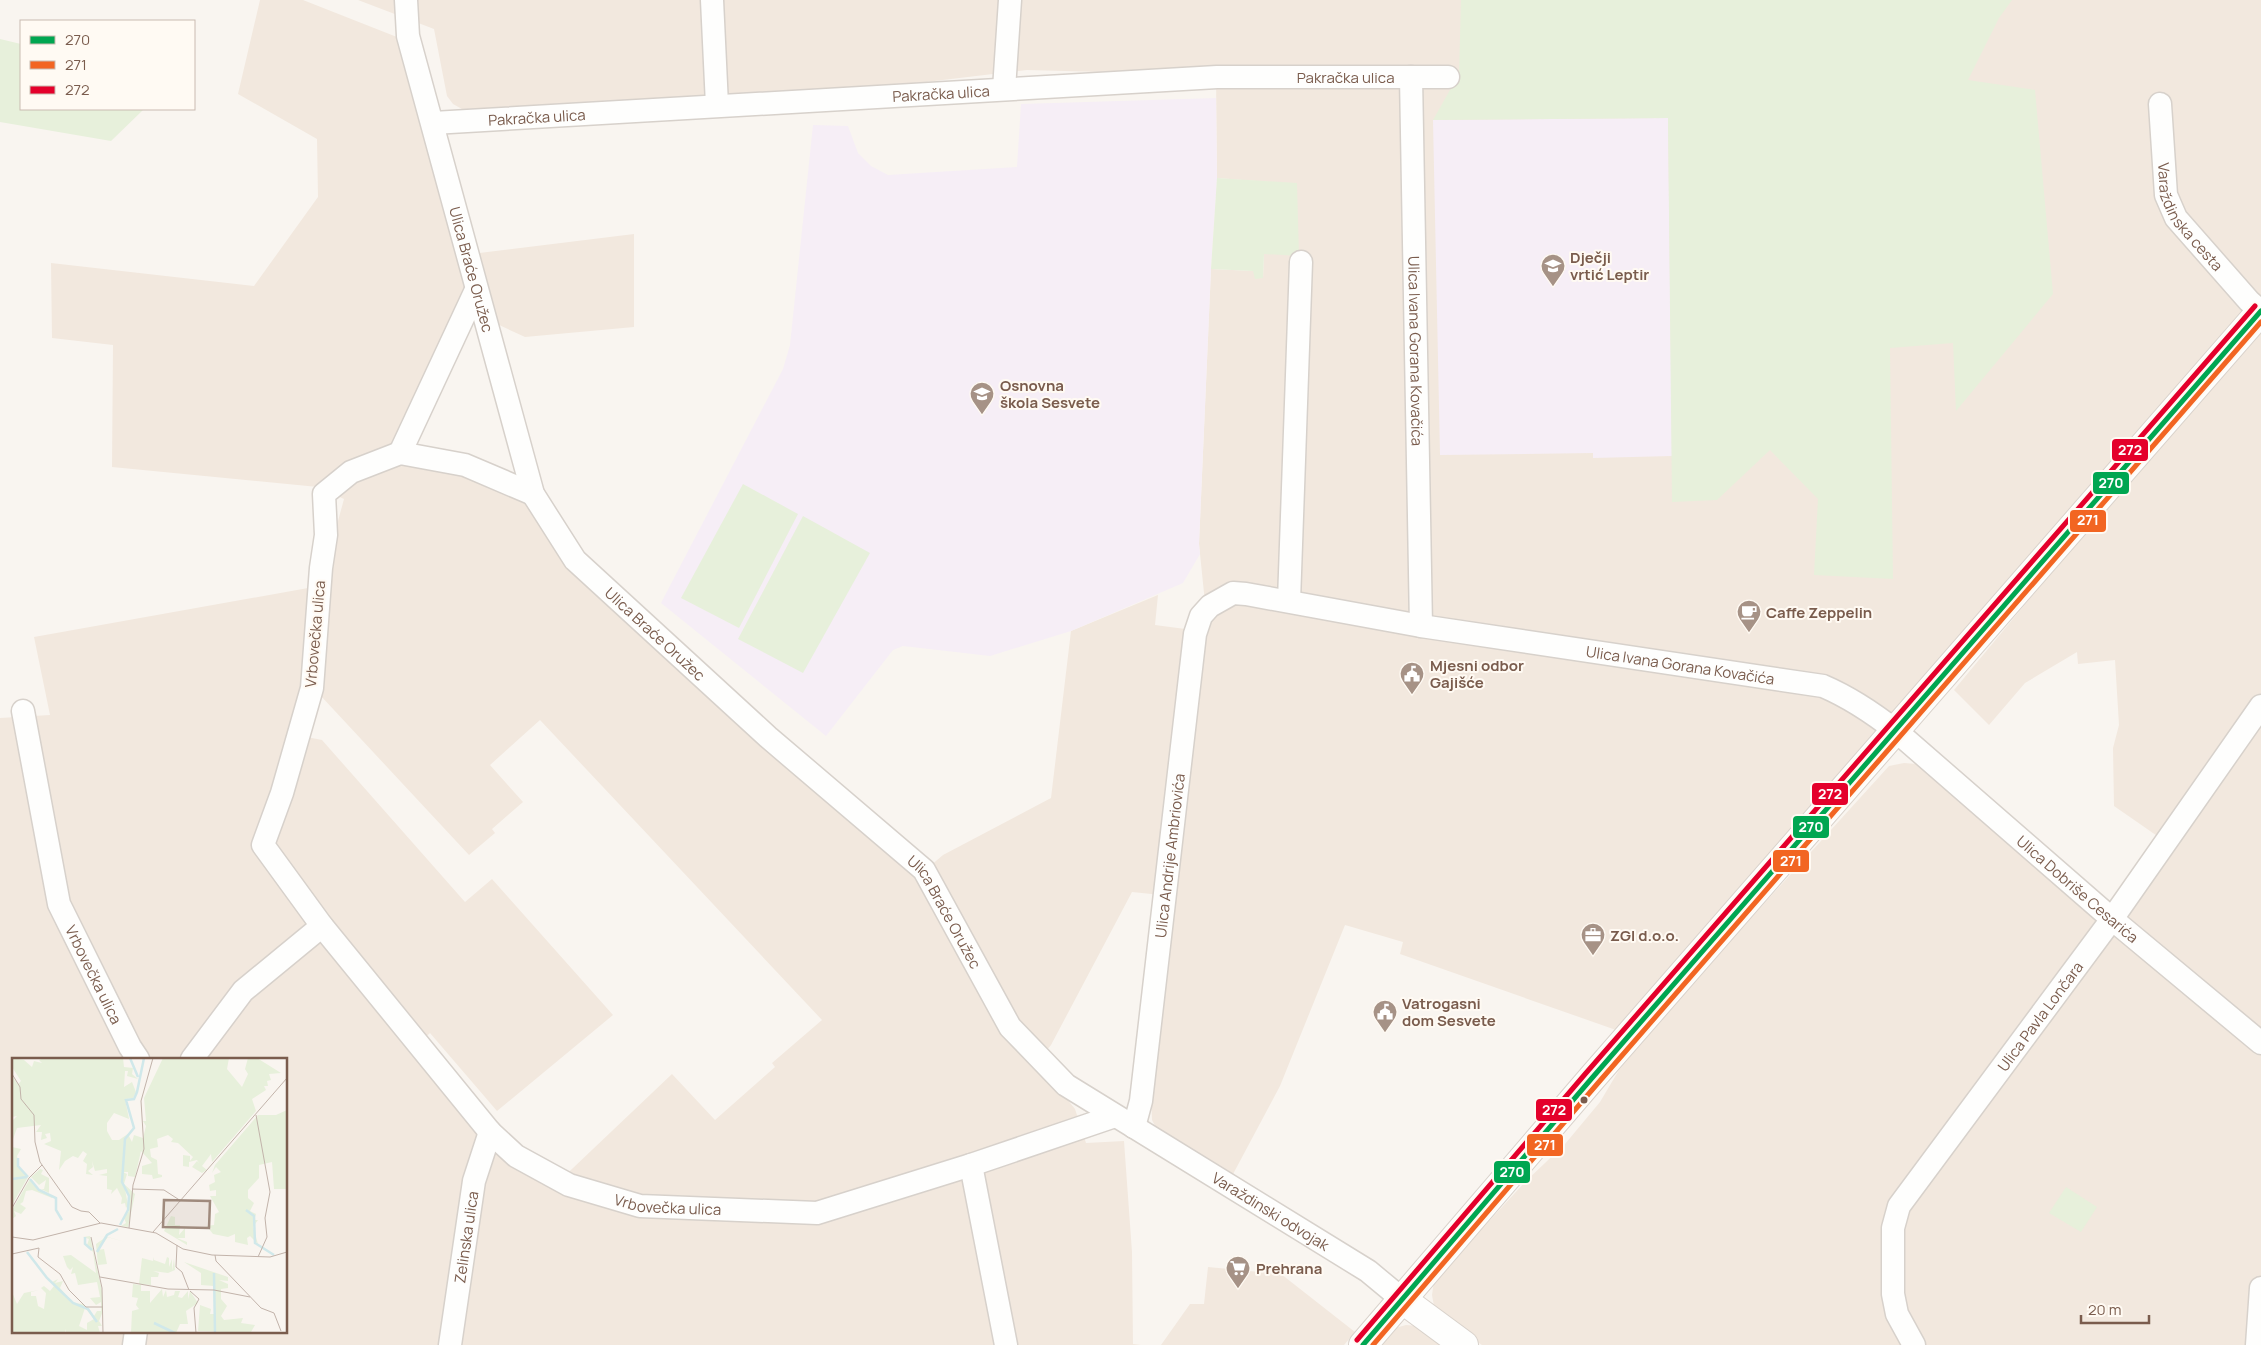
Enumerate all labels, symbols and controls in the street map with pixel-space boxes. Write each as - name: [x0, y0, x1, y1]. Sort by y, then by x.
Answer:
- legend: [20, 20, 195, 110]
- text: 270: [65, 29, 90, 50]
- text: 271: [65, 54, 87, 75]
- street label: Pakračka ulica: [1297, 67, 1394, 88]
- text: 272: [65, 79, 90, 100]
- street label: Pakračka ulica: [892, 80, 990, 107]
- street label: Pakračka ulica: [487, 104, 586, 130]
- street label: Varaždinska cesta: [2153, 162, 2228, 275]
- street label: Ulica Braće Oružec: [445, 204, 499, 335]
- place label: Dječji vrtić Leptir: [1570, 247, 1649, 285]
- school or university icon: Dječji vrtić Leptir: [1540, 253, 1566, 287]
- street label: Ulica Ivana Gorana Kovačića: [1404, 256, 1428, 446]
- place label: Osnovna škola Sesvete: [1000, 375, 1100, 413]
- school or university icon: Osnovna škola Sesvete: [969, 381, 995, 415]
- line badge: 272: [2111, 438, 2149, 462]
- text: 272: [2118, 440, 2142, 459]
- line badge: 270: [2092, 471, 2130, 495]
- text: 270: [2098, 473, 2124, 492]
- line badge: 271: [2069, 509, 2107, 533]
- text: 271: [2077, 510, 2099, 529]
- street label: Vrbovečka ulica: [300, 580, 330, 688]
- street label: Ulica Braće Oružec: [601, 582, 710, 685]
- cafe icon: Caffe Zeppelin: [1736, 599, 1762, 633]
- place label: Caffe Zeppelin: [1766, 602, 1872, 623]
- street label: Ulica Ivana Gorana Kovačića: [1585, 640, 1776, 689]
- place label: Mjesni odbor Gajišće: [1430, 655, 1524, 693]
- public building icon: Mjesni odbor Gajišće: [1399, 661, 1425, 695]
- street label: Ulica Andrije Ambriovića: [1149, 772, 1189, 939]
- line badge: 272: [1811, 782, 1849, 806]
- text: 272: [1818, 784, 1842, 803]
- line badge: 270: [1792, 815, 1830, 839]
- text: 270: [1798, 817, 1824, 836]
- street label: Ulica Dobriše Cesarića: [2012, 830, 2143, 947]
- line badge: 271: [1772, 849, 1810, 873]
- street label: Ulica Braće Oružec: [903, 850, 986, 972]
- text: 271: [1780, 851, 1802, 870]
- street label: Vrbovečka ulica: [61, 922, 127, 1027]
- office icon: ZGI d.o.o.: [1580, 922, 1606, 956]
- place label: ZGI d.o.o.: [1610, 925, 1679, 946]
- street label: Ulica Pavla Lončara: [1992, 957, 2088, 1075]
- place label: Vatrogasni dom Sesvete: [1402, 993, 1496, 1031]
- public building icon: Vatrogasni dom Sesvete: [1372, 999, 1398, 1033]
- inset map: [12, 1058, 288, 1332]
- unlabelled marker: [1579, 1095, 1589, 1105]
- line badge: 272: [1535, 1098, 1573, 1122]
- text: 272: [1542, 1100, 1566, 1119]
- line badge: 271: [1526, 1133, 1564, 1157]
- text: 271: [1534, 1135, 1556, 1154]
- line badge: 270: [1493, 1160, 1531, 1184]
- text: 270: [1499, 1162, 1525, 1181]
- street label: Varaždinski odvojak: [1208, 1167, 1334, 1256]
- street label: Vrbovečka ulica: [612, 1188, 722, 1220]
- street label: Zelinska ulica: [449, 1190, 483, 1285]
- supermarket icon: Prehrana: [1225, 1255, 1251, 1289]
- place label: Prehrana: [1256, 1258, 1322, 1279]
- scale bar: [2081, 1292, 2148, 1324]
- text: 20 m: [2088, 1299, 2121, 1320]

